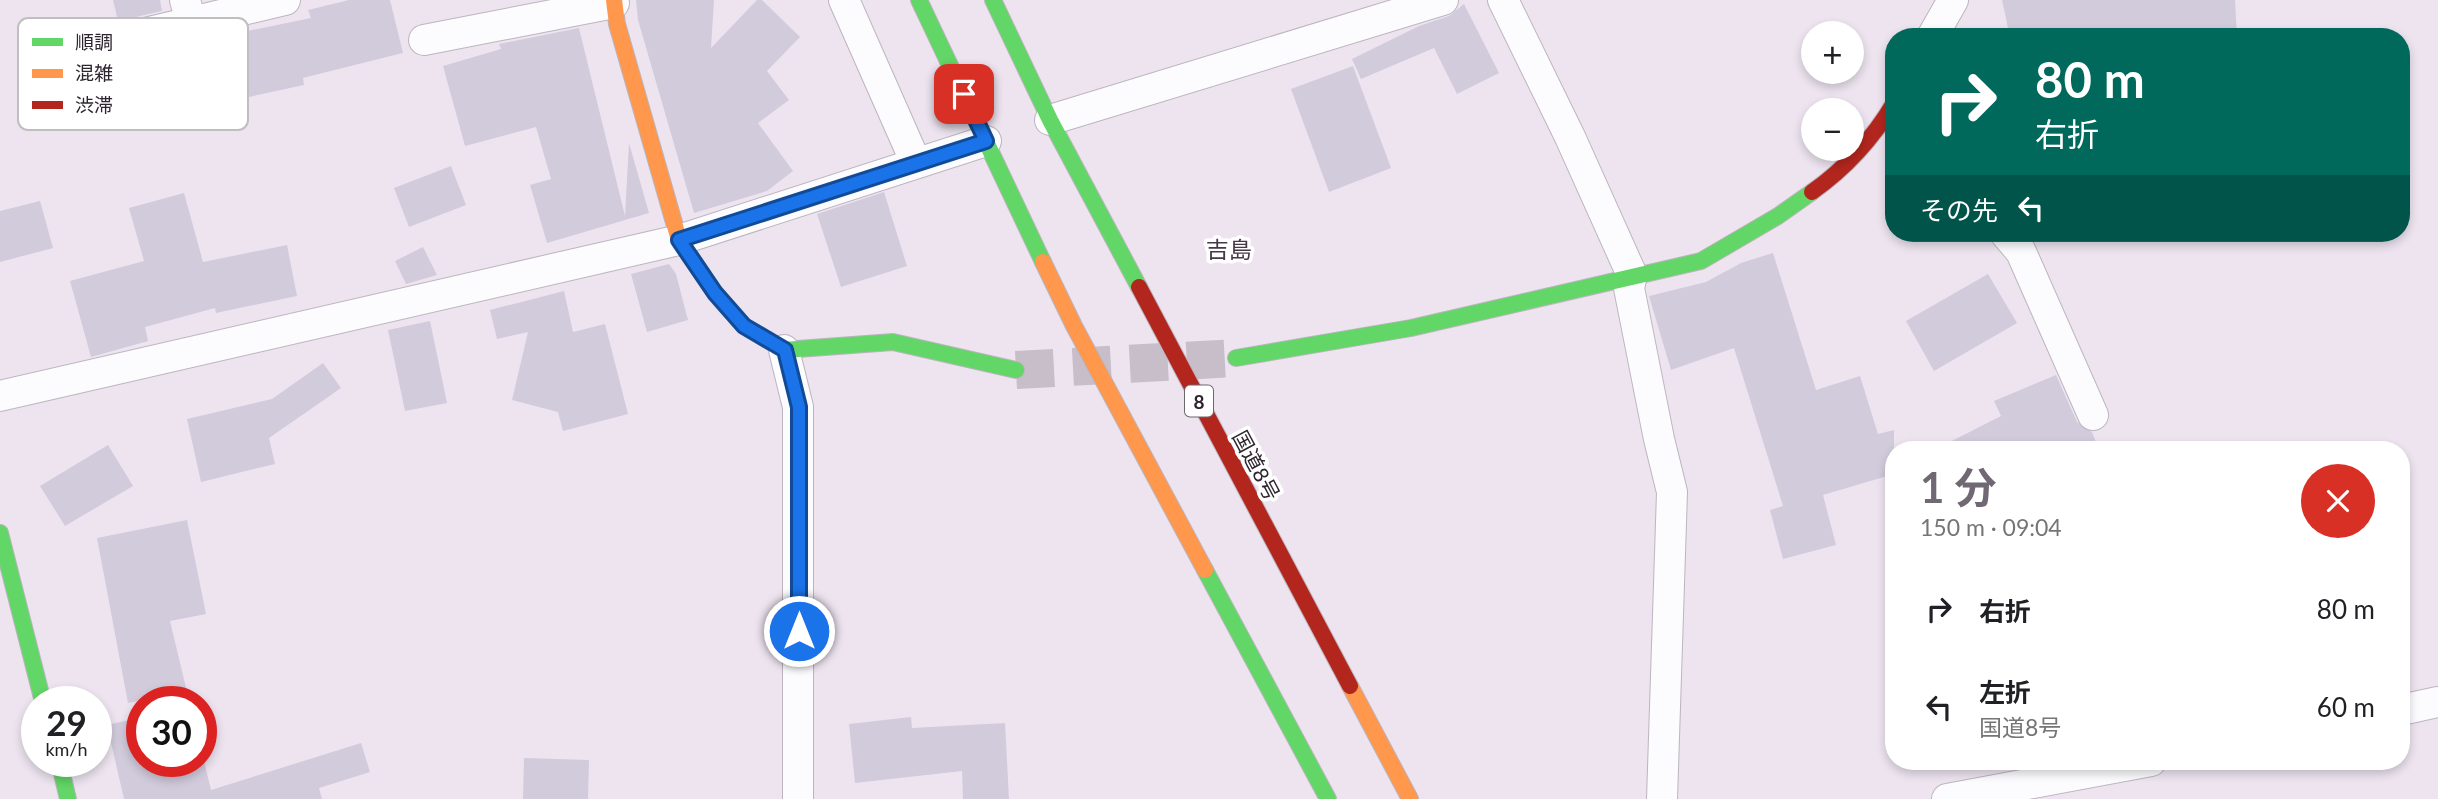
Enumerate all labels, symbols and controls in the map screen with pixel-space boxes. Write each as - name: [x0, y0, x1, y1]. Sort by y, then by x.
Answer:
- legend: [18, 18, 248, 130]
- map controls: [1801, 21, 1864, 161]
- button: +: [1801, 21, 1864, 84]
- text: 順調: [75, 30, 113, 53]
- text: 80 m: [2035, 50, 2145, 108]
- icon: right: [1920, 56, 2011, 147]
- text: 混雑: [75, 61, 113, 84]
- pin: [934, 64, 994, 124]
- icon: arrive: [945, 75, 983, 113]
- text: 渋滞: [75, 93, 113, 116]
- button: −: [1801, 98, 1864, 161]
- text: 右折: [2035, 114, 2099, 153]
- icon: left: [2012, 189, 2050, 227]
- text: その先: [1920, 194, 1998, 226]
- district label: 吉島: [1206, 235, 1252, 263]
- road number: 8: [1185, 386, 1213, 416]
- street label: 国道8号: [1228, 426, 1286, 504]
- text: 1 分: [1920, 462, 1997, 512]
- button: close: [2301, 464, 2375, 538]
- text: 150 m · 09:04: [1920, 513, 2062, 541]
- icon: right: [1920, 590, 1958, 628]
- text: 80 m: [2317, 593, 2375, 625]
- position arrow: [762, 594, 836, 668]
- text: 右折: [1979, 595, 2031, 627]
- text: 左折: [1979, 676, 2031, 708]
- speed limit sign: 30: [126, 686, 217, 777]
- icon: left: [1920, 688, 1958, 726]
- text: 60 m: [2317, 691, 2375, 723]
- text: 29: [46, 701, 87, 743]
- text: 国道8号: [1979, 713, 2061, 741]
- text: km/h: [45, 738, 88, 760]

